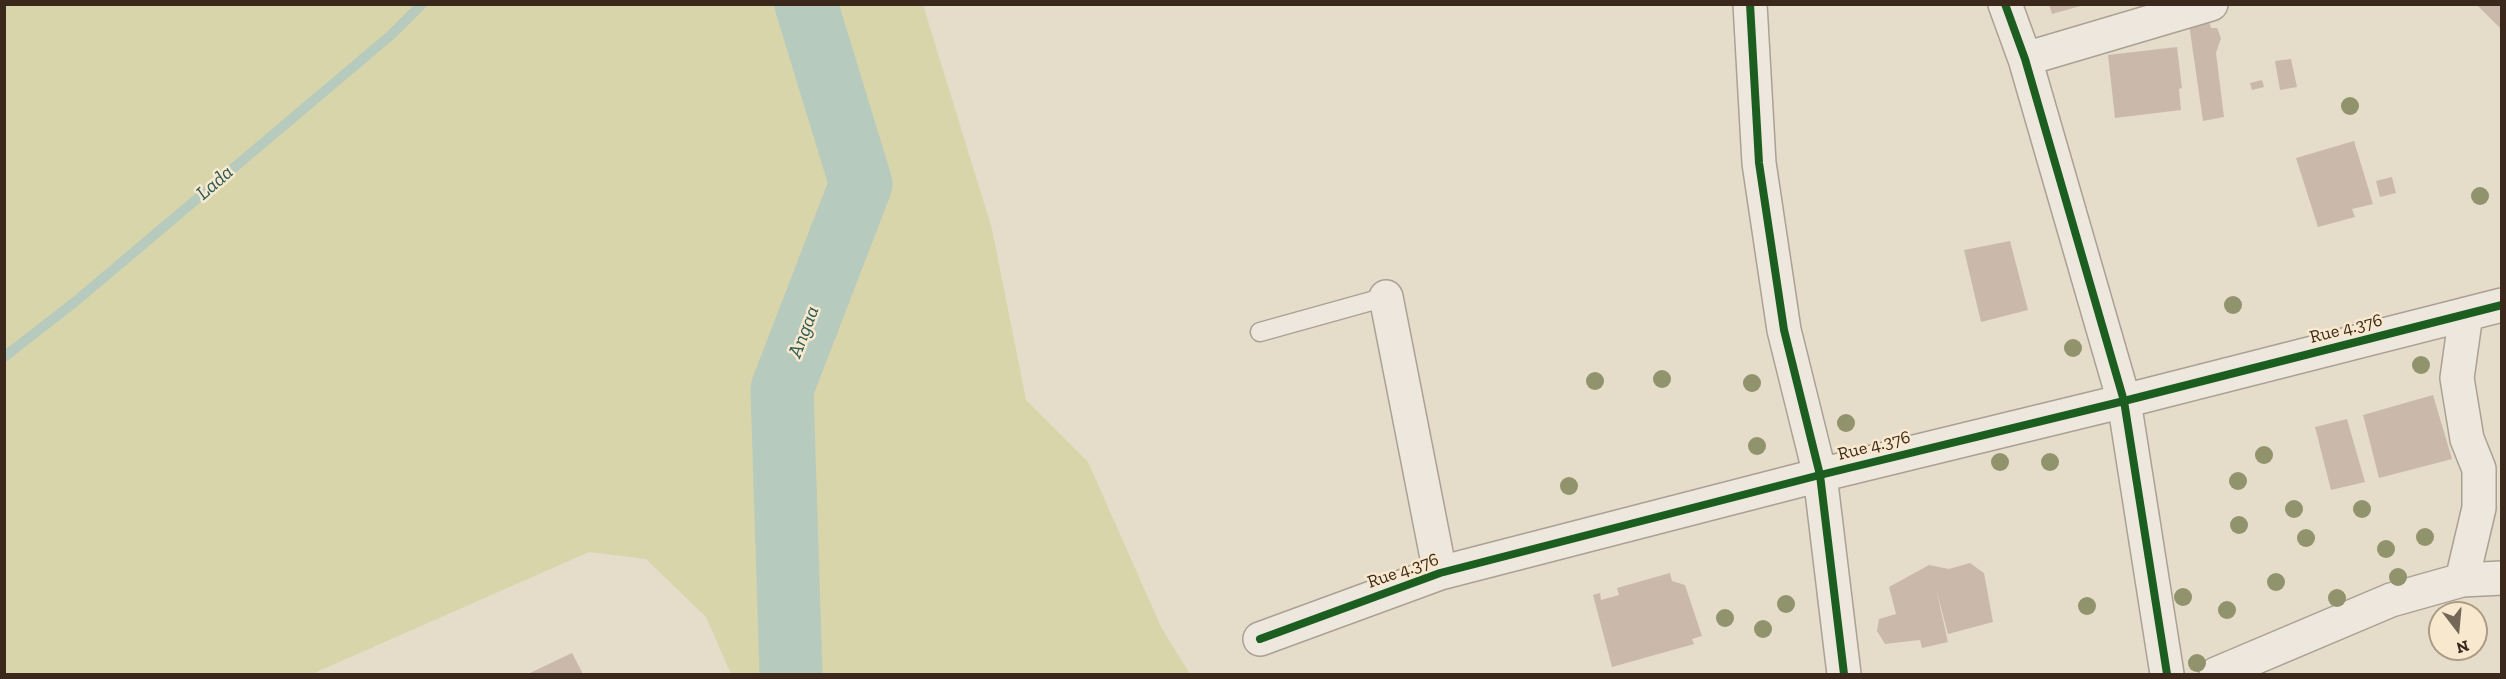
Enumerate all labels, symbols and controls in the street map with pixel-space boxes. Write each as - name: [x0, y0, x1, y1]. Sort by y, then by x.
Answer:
- water label: Lada: [192, 161, 238, 205]
- water label: Angaa: [783, 303, 825, 361]
- street label: Rue 4.376: [2307, 310, 2385, 348]
- street label: Rue 4.376: [1835, 427, 1913, 465]
- street label: Rue 4.376: [1364, 549, 1442, 593]
- north arrow: [2428, 601, 2488, 661]
- text: N: [2454, 636, 2471, 658]

